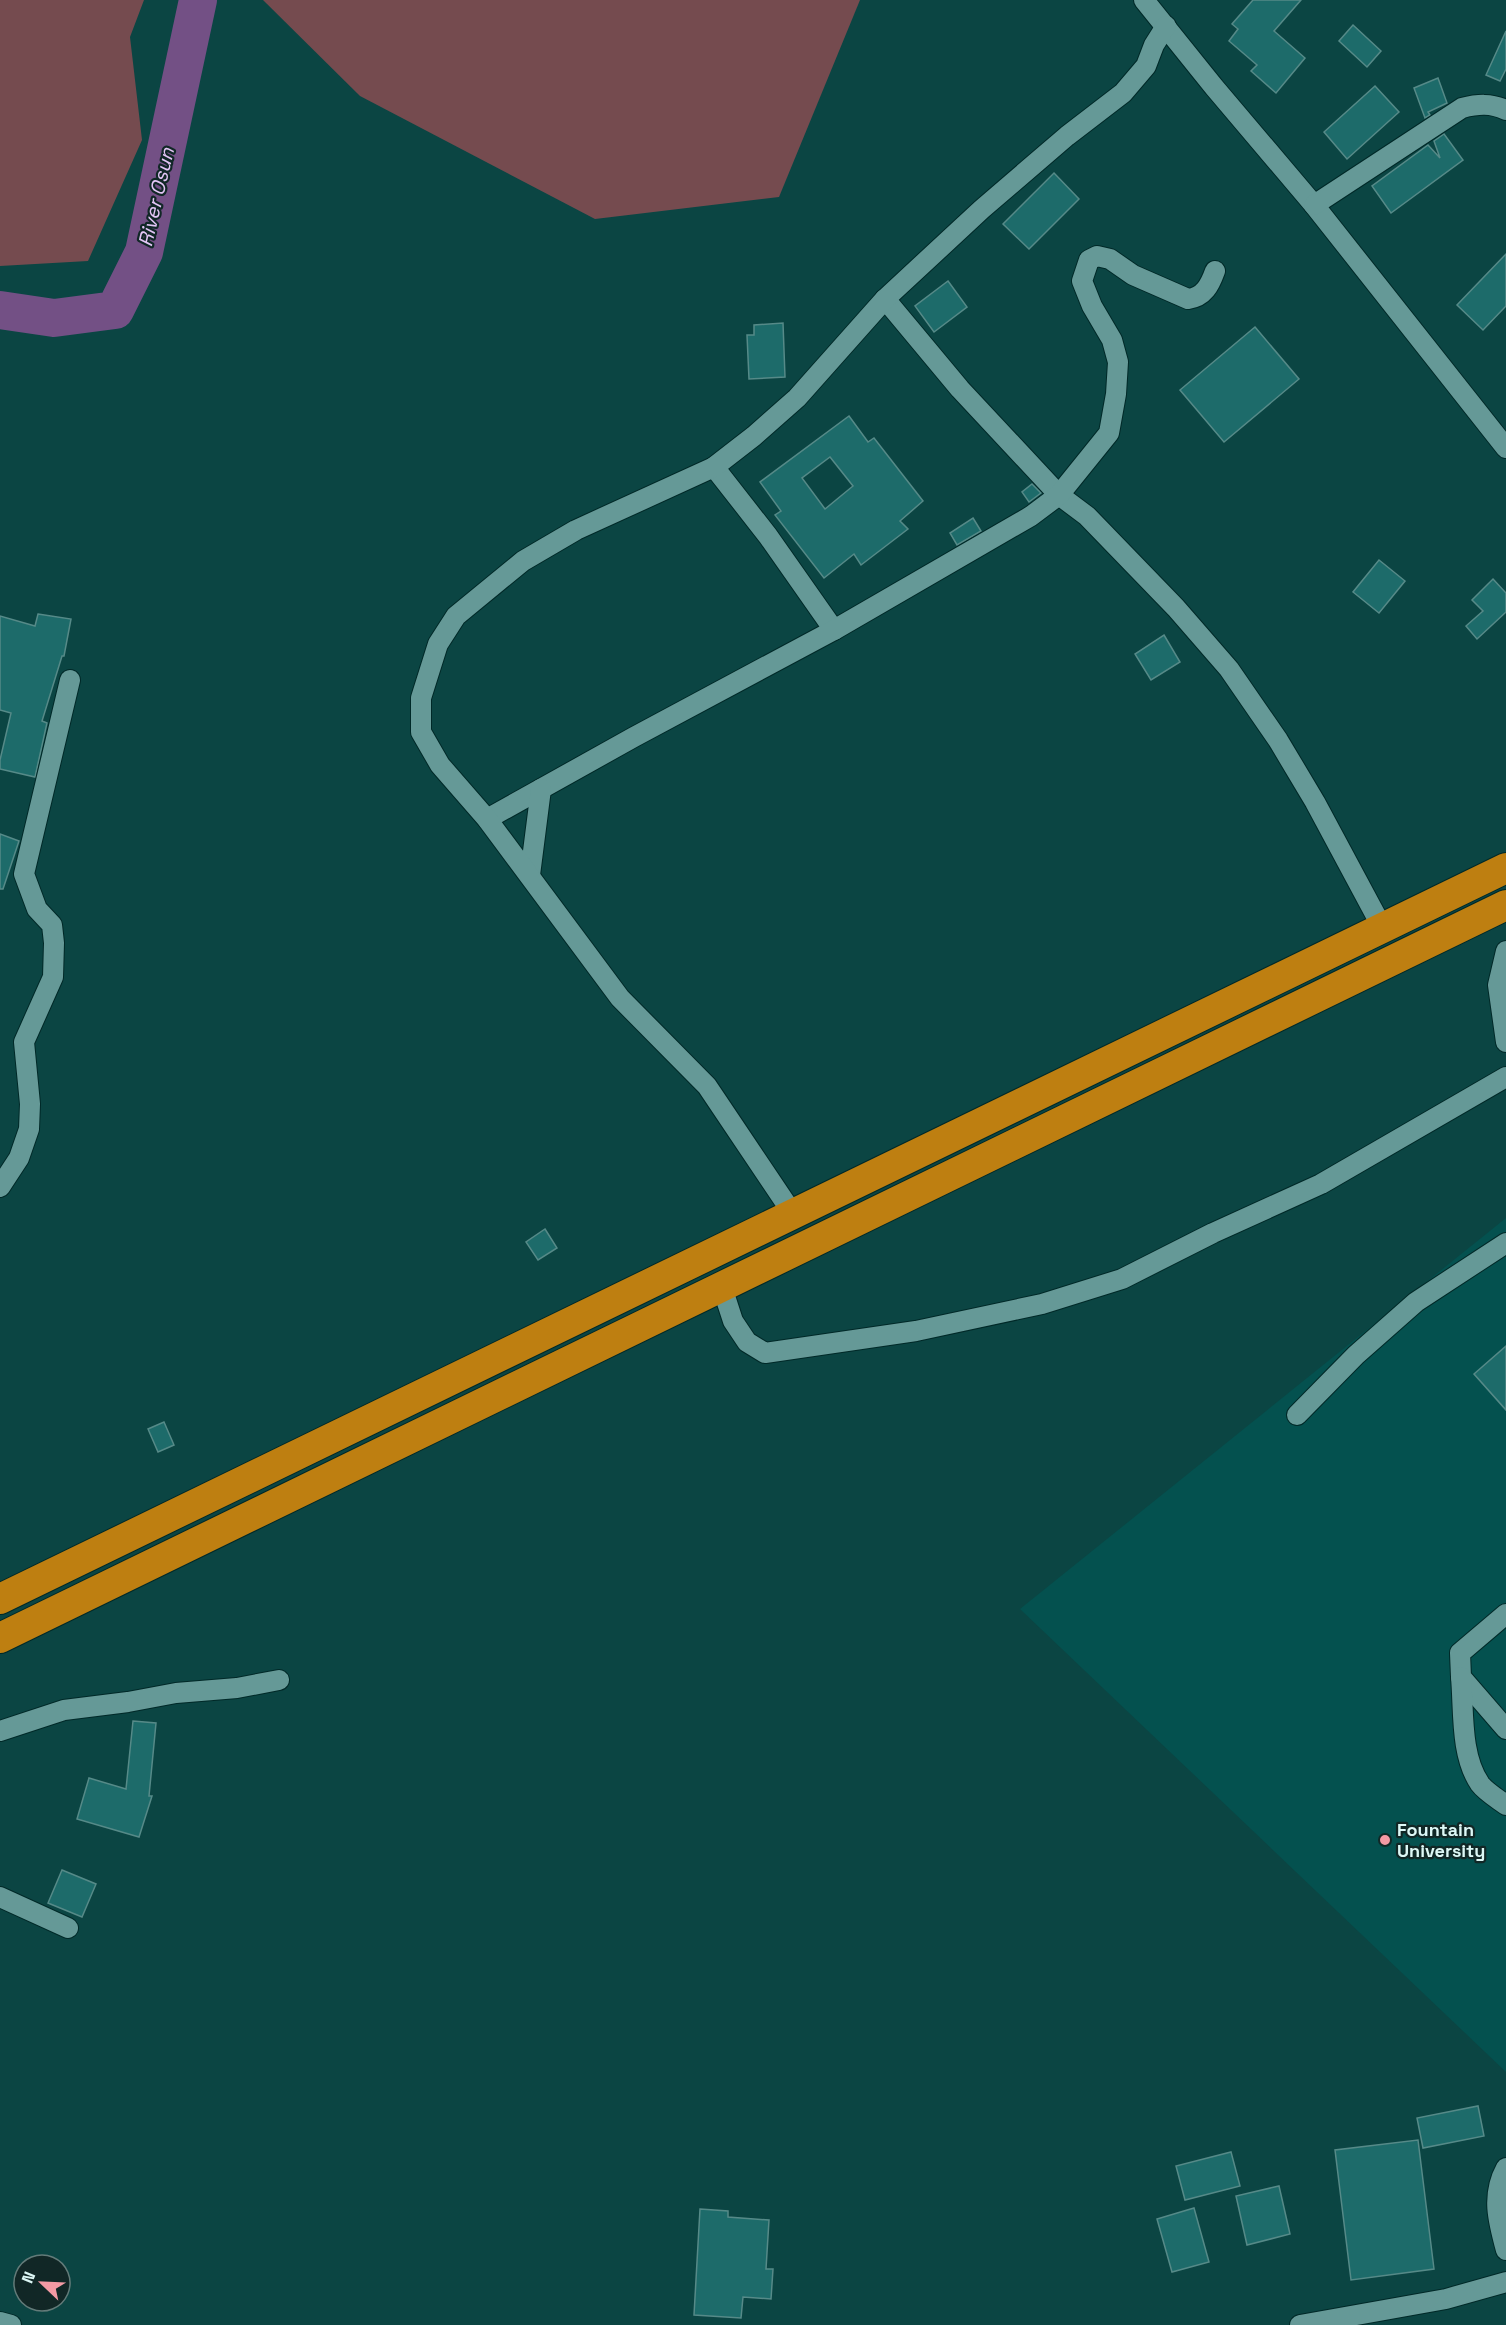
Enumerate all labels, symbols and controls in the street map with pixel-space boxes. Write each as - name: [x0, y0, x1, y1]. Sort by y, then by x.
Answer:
- water label: River Osun: [132, 144, 180, 249]
- place label: Fountain University: [1397, 1818, 1485, 1862]
- marker: Fountain University: [1378, 1833, 1392, 1847]
- north arrow: [12, 2253, 72, 2313]
- text: N: [17, 2268, 40, 2286]

